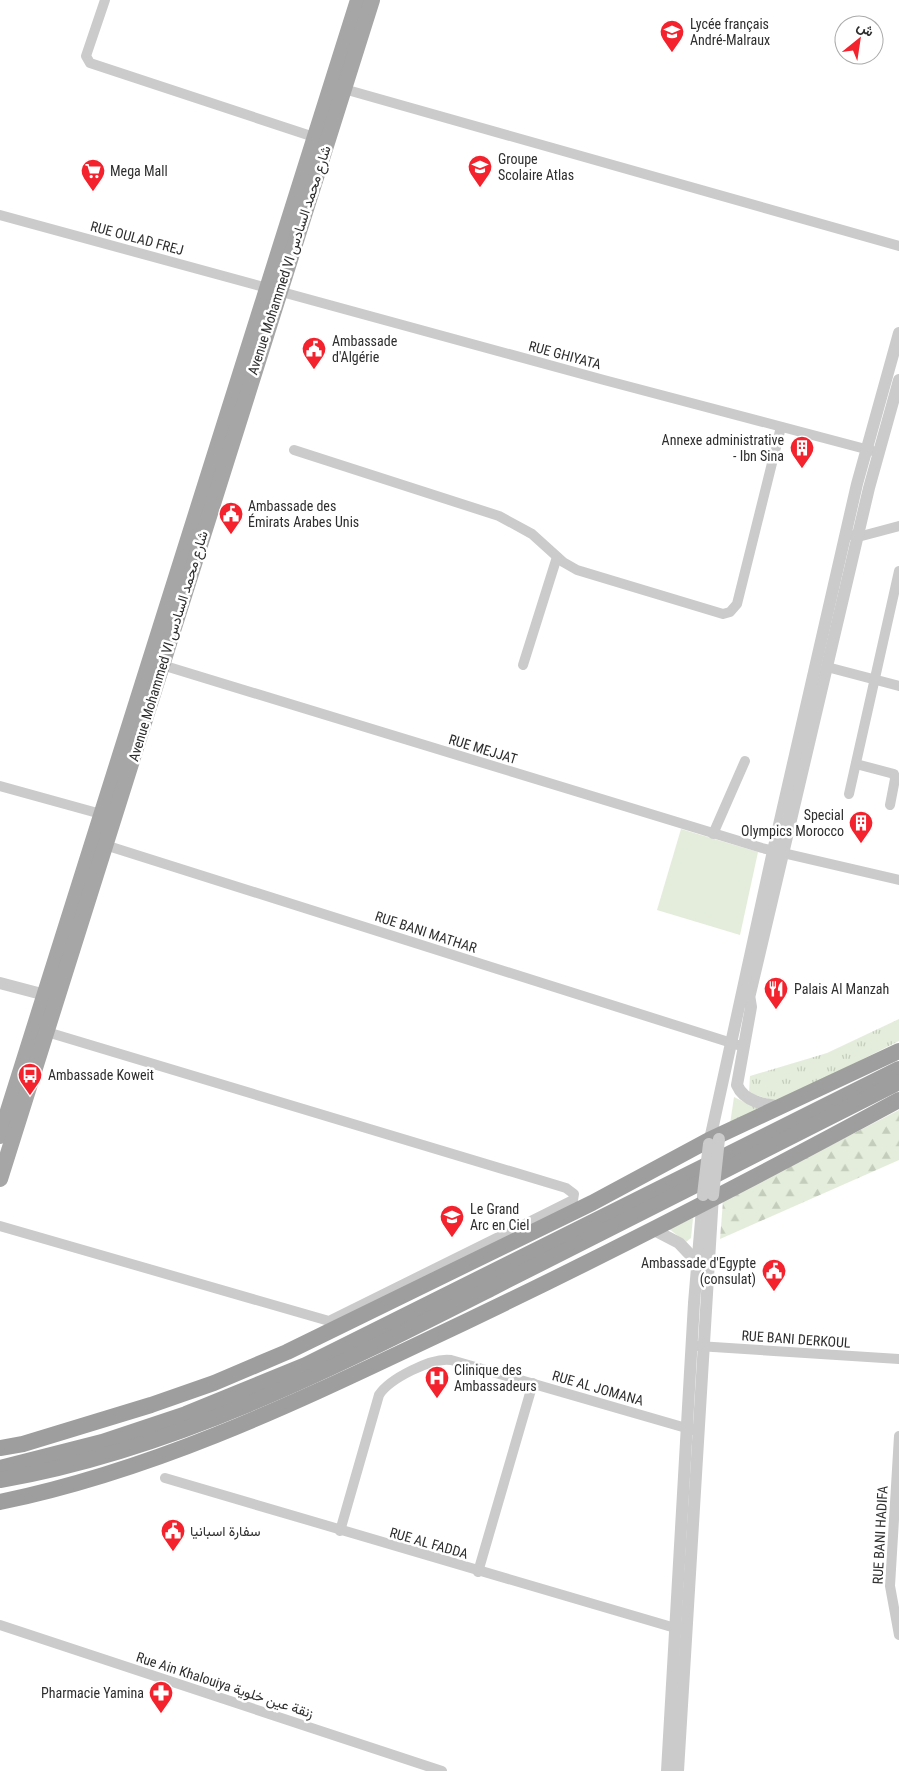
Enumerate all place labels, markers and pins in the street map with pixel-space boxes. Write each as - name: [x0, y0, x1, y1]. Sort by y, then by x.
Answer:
- place label: Lycée français André-Malraux: [690, 16, 770, 48]
- school or university icon: Lycée français André-Malraux: [659, 19, 685, 53]
- place label: Groupe Scolaire Atlas: [498, 151, 574, 183]
- school or university icon: Groupe Scolaire Atlas: [467, 154, 493, 188]
- supermarket icon: Mega Mall: [80, 158, 106, 192]
- place label: Mega Mall: [110, 163, 168, 179]
- place label: Ambassade d'Algérie: [332, 333, 398, 365]
- public building icon: Ambassade d'Algérie: [301, 336, 327, 370]
- place label: Annexe administrative - Ibn Sina: [662, 432, 784, 464]
- building icon: Annexe administrative - Ibn Sina: [789, 435, 815, 469]
- place label: Ambassade des Émirats Arabes Unis: [248, 498, 359, 530]
- public building icon: Ambassade des Émirats Arabes Unis: [218, 501, 244, 535]
- place label: Special Olympics Morocco: [741, 807, 844, 839]
- building icon: Special Olympics Morocco: [848, 810, 874, 844]
- restaurant icon: Palais Al Manzah: [763, 976, 789, 1010]
- place label: Palais Al Manzah: [794, 981, 889, 997]
- bus stop icon: Ambassade Koweit: [17, 1062, 43, 1096]
- place label: Ambassade Koweit: [48, 1067, 154, 1083]
- place label: Le Grand Arc en Ciel: [470, 1201, 529, 1233]
- school or university icon: Le Grand Arc en Ciel: [439, 1204, 465, 1238]
- place label: Ambassade d'Egypte (consulat): [641, 1255, 756, 1288]
- public building icon: Ambassade d'Egypte (consulat): [761, 1258, 787, 1292]
- place label: Clinique des Ambassadeurs: [454, 1362, 537, 1394]
- hospital icon: Clinique des Ambassadeurs: [424, 1365, 450, 1399]
- public building icon: سفارة اسبانيا: [160, 1518, 186, 1552]
- place label: سفارة اسبانيا: [190, 1523, 261, 1540]
- pharmacy icon: Pharmacie Yamina: [148, 1680, 174, 1714]
- place label: Pharmacie Yamina: [41, 1685, 144, 1701]

